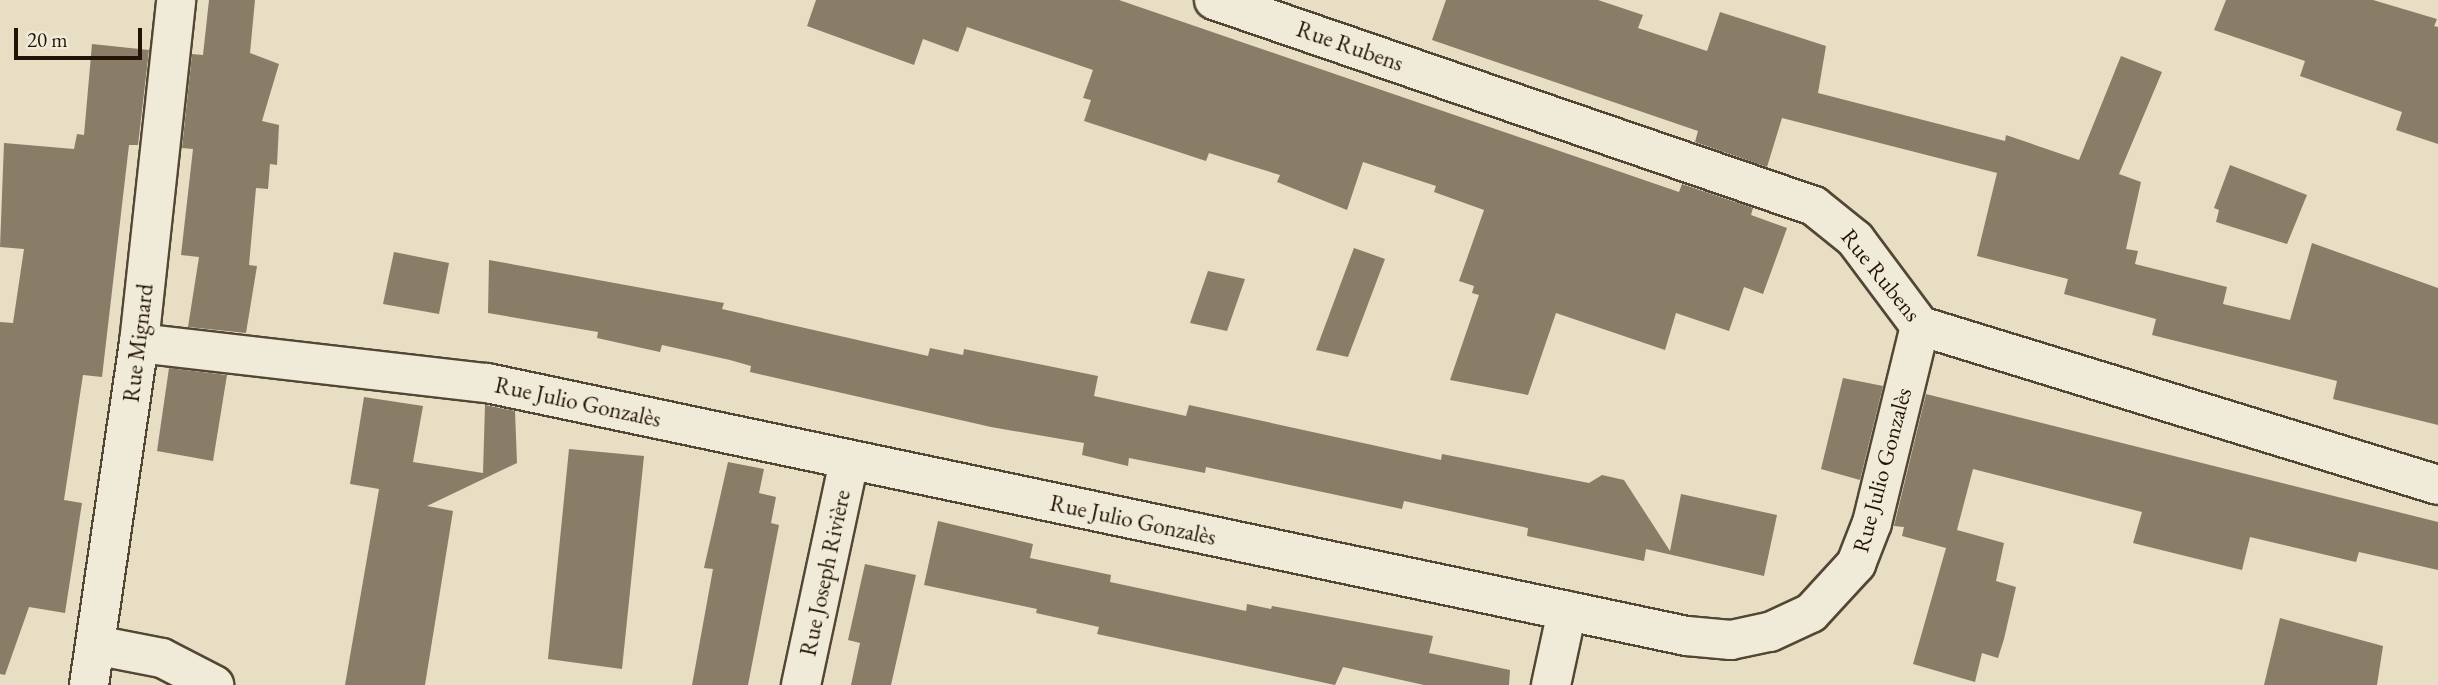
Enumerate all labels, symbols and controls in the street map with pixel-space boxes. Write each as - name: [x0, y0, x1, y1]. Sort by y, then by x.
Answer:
- scale bar: [18, 14, 145, 58]
- street label: Rue Rubens: [1293, 15, 1407, 77]
- text: 20 m: [27, 26, 68, 53]
- street label: Rue Rubens: [1835, 223, 1927, 327]
- street label: Rue Mignard: [117, 282, 159, 404]
- street label: Rue Julio Gonzalès: [492, 371, 664, 433]
- street label: Rue Julio Gonzalès: [1847, 385, 1917, 555]
- street label: Rue Joseph Rivière: [794, 487, 856, 659]
- street label: Rue Julio Gonzalès: [1047, 489, 1219, 551]

